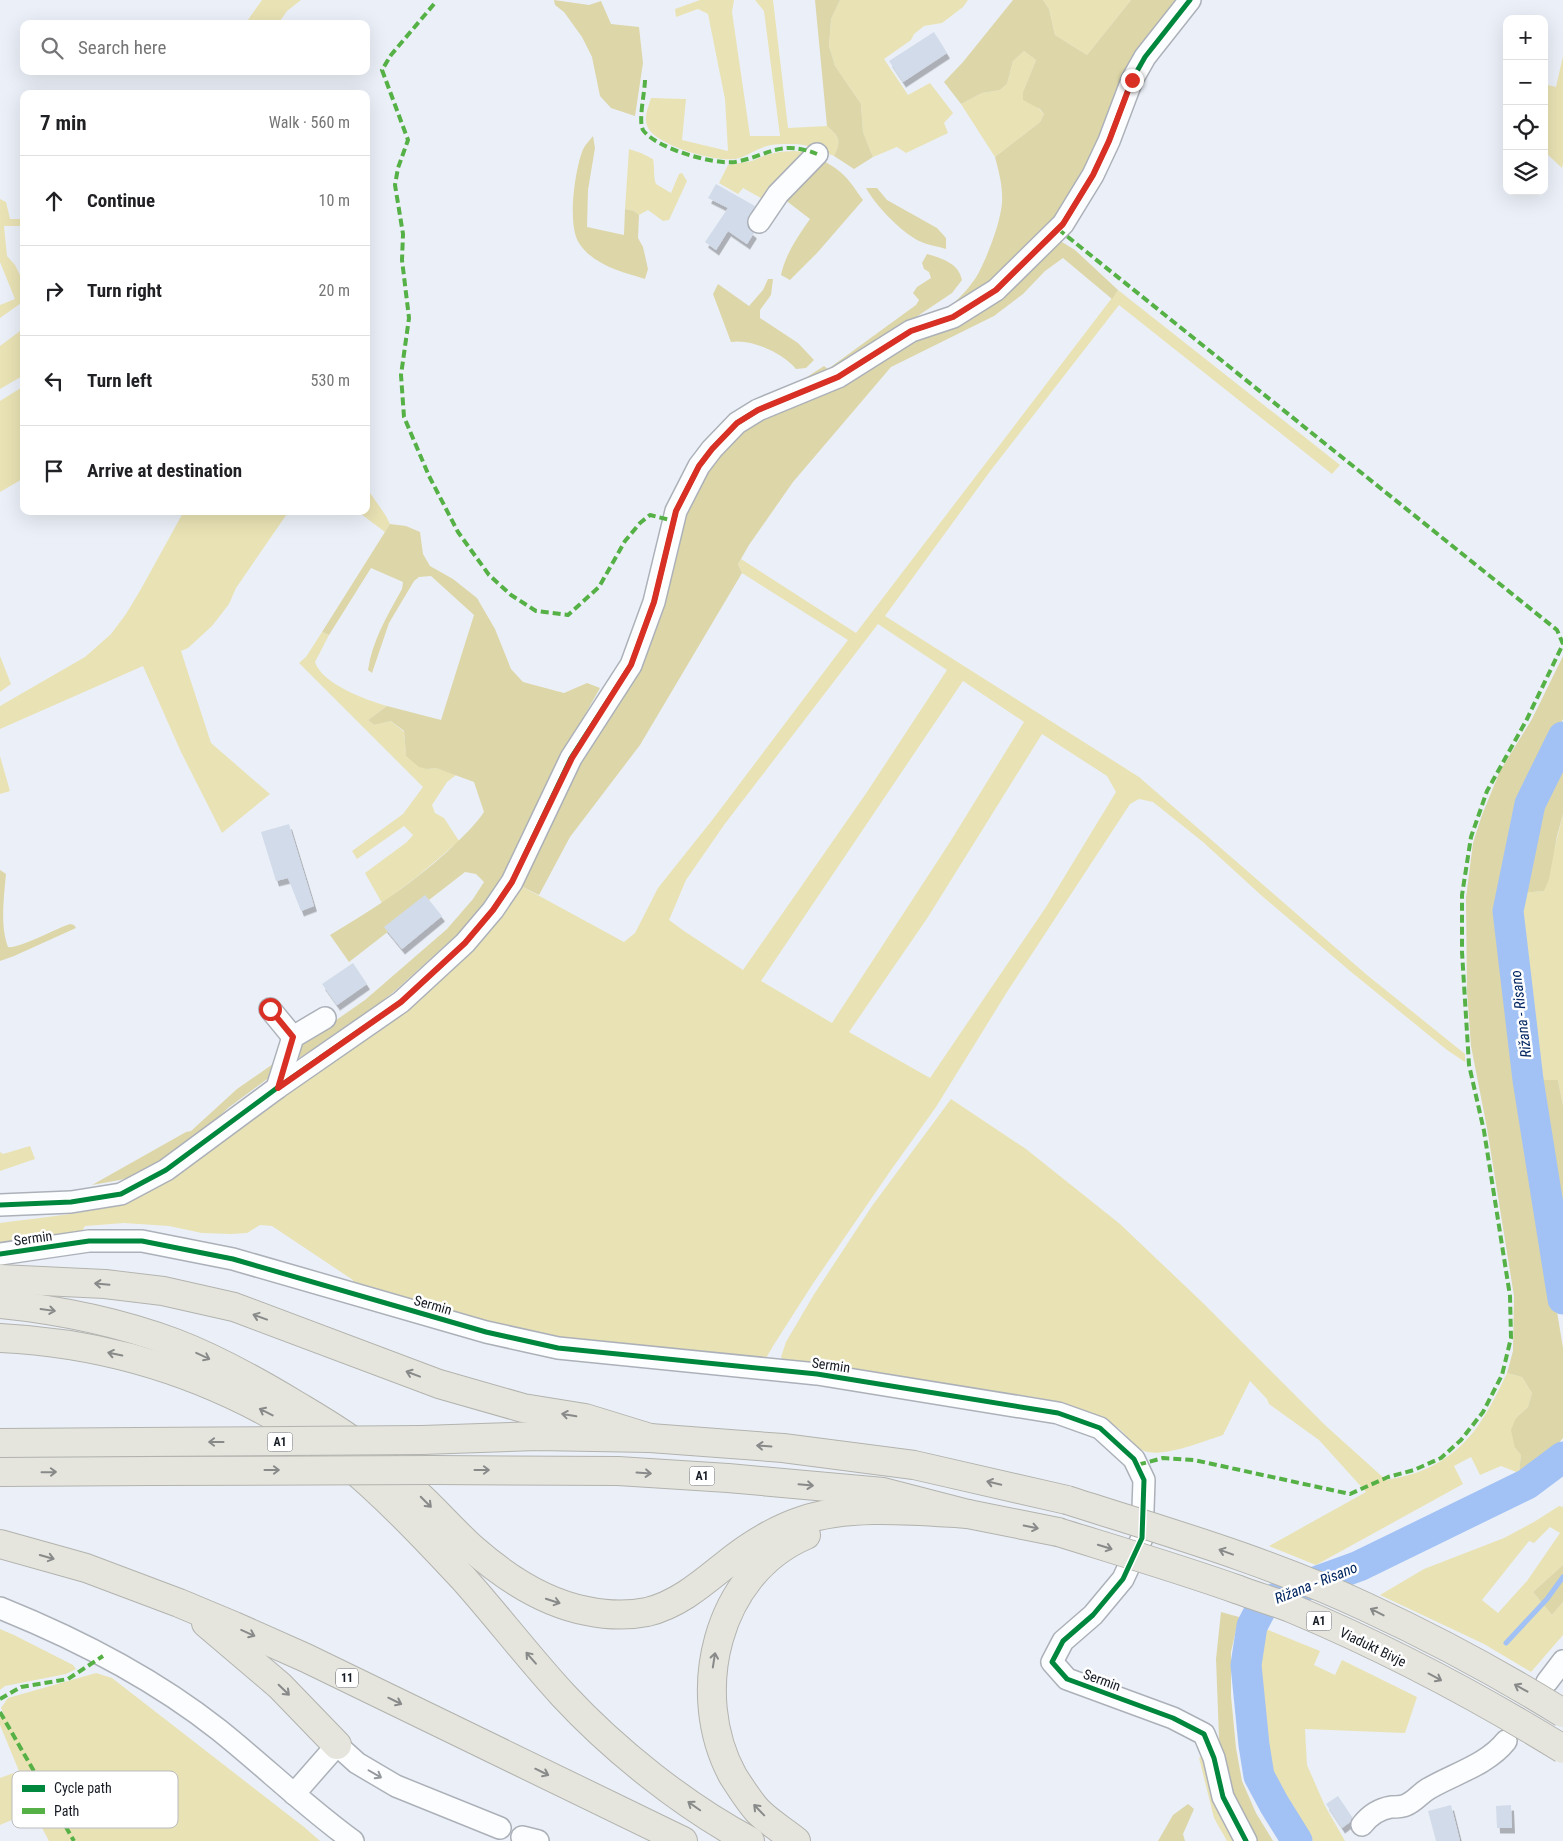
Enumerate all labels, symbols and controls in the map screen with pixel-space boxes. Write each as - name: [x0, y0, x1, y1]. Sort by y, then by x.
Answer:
- map controls: [1503, 15, 1548, 195]
- button: +: [1503, 15, 1548, 60]
- search box: [20, 20, 370, 75]
- icon: search: [38, 34, 66, 62]
- text: Search here: [78, 36, 166, 59]
- button: −: [1503, 60, 1548, 105]
- route end: [1121, 69, 1144, 92]
- button: locate: [1503, 105, 1548, 150]
- text: 7 min: [40, 111, 87, 135]
- text: Walk · 560 m: [269, 113, 350, 132]
- button: layers: [1503, 150, 1548, 195]
- icon: ahead: [40, 187, 68, 215]
- text: Continue: [87, 189, 155, 212]
- text: 10 m: [318, 191, 350, 210]
- icon: right: [40, 277, 68, 305]
- text: Turn right: [87, 279, 162, 302]
- text: 20 m: [318, 281, 350, 300]
- icon: left: [40, 367, 68, 395]
- text: Turn left: [87, 369, 152, 392]
- text: 530 m: [311, 371, 350, 390]
- icon: arrive: [40, 457, 68, 485]
- text: Arrive at destination: [87, 459, 242, 482]
- water label: Rižana - Risano: [1507, 969, 1535, 1059]
- route start: [259, 998, 282, 1021]
- street label: Sermin: [13, 1227, 53, 1249]
- one-way arrow: [94, 1279, 110, 1288]
- street label: Sermin: [412, 1292, 454, 1318]
- one-way arrow: [40, 1305, 56, 1315]
- one-way arrow: [253, 1312, 269, 1321]
- one-way arrow: [107, 1349, 123, 1358]
- one-way arrow: [196, 1351, 211, 1361]
- street label: Sermin: [811, 1354, 851, 1376]
- one-way arrow: [405, 1369, 421, 1378]
- one-way arrow: [259, 1407, 274, 1416]
- one-way arrow: [562, 1410, 578, 1420]
- road number: A1: [268, 1432, 292, 1451]
- one-way arrow: [208, 1437, 224, 1447]
- one-way arrow: [756, 1442, 772, 1451]
- one-way arrow: [264, 1465, 280, 1475]
- one-way arrow: [474, 1465, 490, 1475]
- road number: A1: [690, 1466, 714, 1485]
- one-way arrow: [40, 1467, 56, 1477]
- one-way arrow: [636, 1468, 652, 1477]
- one-way arrow: [986, 1478, 1002, 1487]
- one-way arrow: [798, 1480, 814, 1490]
- one-way arrow: [420, 1496, 432, 1509]
- one-way arrow: [1022, 1523, 1038, 1532]
- one-way arrow: [1097, 1542, 1113, 1552]
- one-way arrow: [1219, 1547, 1235, 1556]
- one-way arrow: [39, 1553, 55, 1563]
- water label: Rižana - Risano: [1272, 1558, 1360, 1608]
- one-way arrow: [545, 1597, 561, 1606]
- one-way arrow: [1370, 1607, 1385, 1617]
- road number: A1: [1306, 1612, 1332, 1630]
- street label: Viadukt Bivje: [1337, 1624, 1409, 1670]
- one-way arrow: [240, 1628, 255, 1638]
- one-way arrow: [525, 1652, 536, 1665]
- one-way arrow: [709, 1652, 719, 1668]
- street label: Sermin: [1081, 1666, 1123, 1694]
- road number: 11: [336, 1669, 358, 1688]
- one-way arrow: [1427, 1672, 1442, 1682]
- one-way arrow: [1514, 1683, 1529, 1693]
- one-way arrow: [277, 1684, 290, 1696]
- one-way arrow: [387, 1697, 402, 1707]
- one-way arrow: [534, 1767, 549, 1777]
- one-way arrow: [368, 1770, 382, 1780]
- legend: [12, 1771, 178, 1828]
- text: Cycle path: [54, 1780, 112, 1796]
- one-way arrow: [687, 1801, 701, 1811]
- text: Path: [54, 1803, 79, 1819]
- one-way arrow: [753, 1803, 765, 1816]

